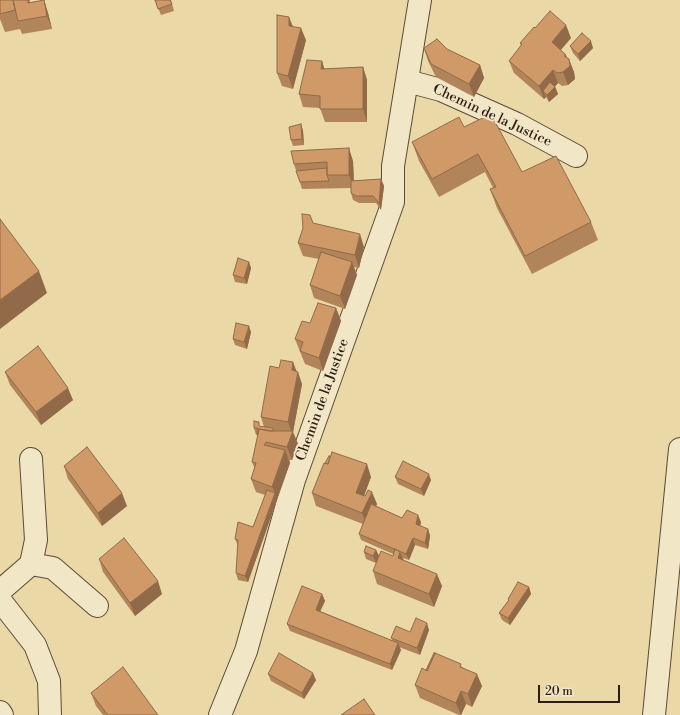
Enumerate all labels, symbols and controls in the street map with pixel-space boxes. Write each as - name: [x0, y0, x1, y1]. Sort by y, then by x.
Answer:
- street label: Chemin de la Justice: [430, 81, 554, 151]
- street label: Chemin de la Justice: [293, 336, 353, 464]
- scale bar: [540, 677, 622, 703]
- text: 20 m: [545, 684, 573, 699]

